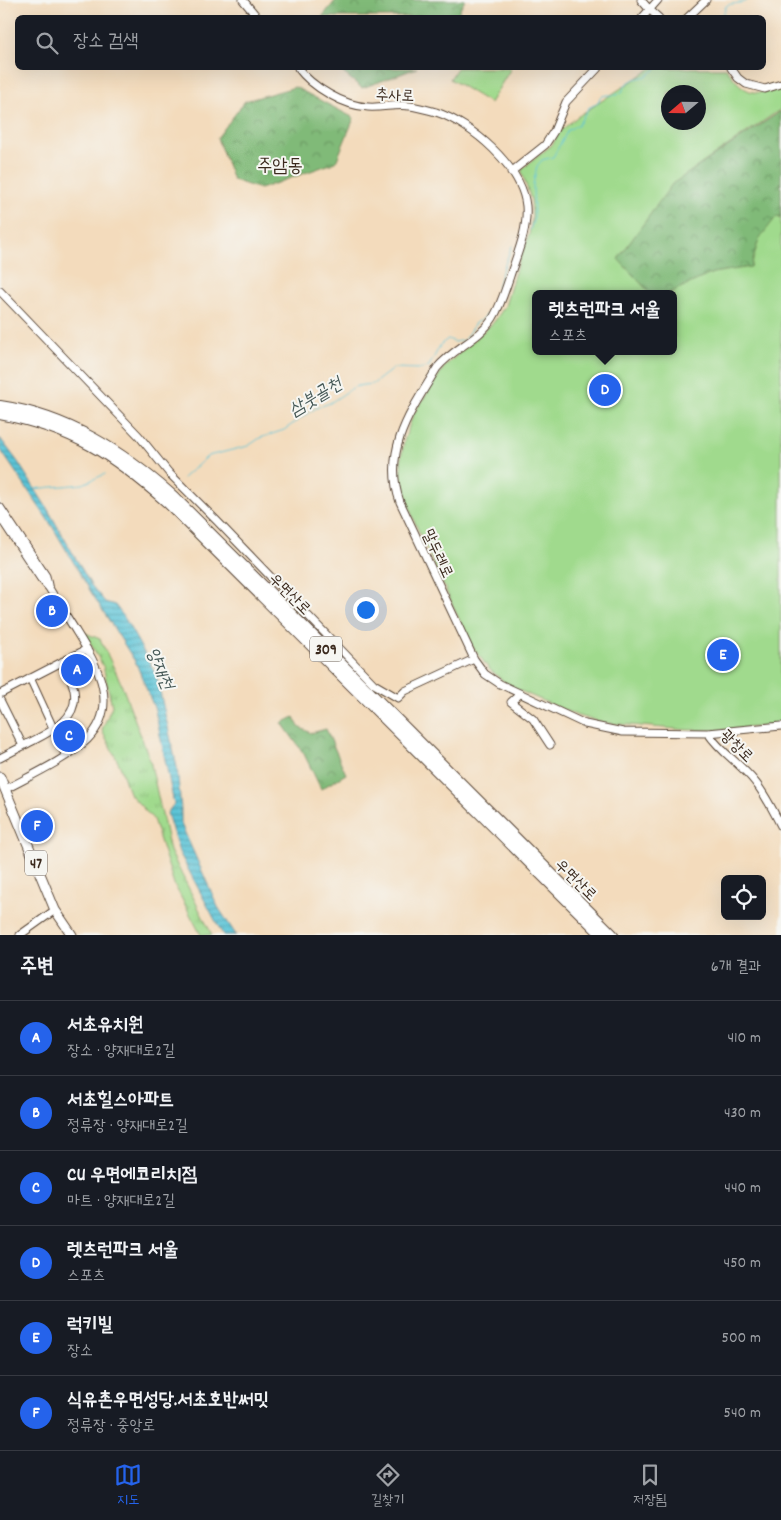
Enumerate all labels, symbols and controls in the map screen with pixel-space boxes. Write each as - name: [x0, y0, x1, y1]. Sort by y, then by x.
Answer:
- search box: [15, 15, 766, 70]
- icon: search: [33, 29, 61, 57]
- text: 장소 검색: [73, 29, 139, 56]
- street label: 추사로: [375, 84, 415, 109]
- north arrow: [661, 85, 706, 130]
- district label: 주암동: [257, 154, 303, 181]
- popup: [532, 290, 677, 355]
- text: 렛츠런파크 서울: [549, 298, 660, 325]
- text: 스포츠: [549, 325, 587, 348]
- pin: D: [589, 371, 621, 409]
- water label: 삼붓골천: [285, 372, 349, 424]
- street label: 말두레로: [415, 526, 458, 582]
- street label: 우면산로: [263, 568, 316, 621]
- pin: B: [36, 592, 68, 630]
- your location: [353, 597, 379, 623]
- road number: 309: [310, 636, 342, 662]
- pin: E: [707, 636, 739, 674]
- water label: 양재천: [139, 644, 179, 695]
- pin: A: [61, 651, 93, 689]
- pin: C: [53, 717, 85, 755]
- street label: 광창로: [714, 725, 758, 769]
- pin: F: [21, 807, 53, 845]
- road number: 47: [25, 850, 47, 876]
- street label: 우면산로: [549, 854, 602, 907]
- map controls: [721, 875, 766, 920]
- button: locate: [721, 875, 766, 920]
- text: 주변: [20, 953, 54, 983]
- text: 6개 결과: [711, 956, 761, 979]
- text: 서초유치원: [67, 1013, 143, 1040]
- text: A: [32, 1027, 40, 1050]
- text: 410 m: [727, 1027, 761, 1050]
- text: 장소 · 양재대로2길: [67, 1040, 175, 1063]
- text: 서초힐스아파트: [67, 1088, 174, 1115]
- text: B: [32, 1102, 40, 1125]
- text: 430 m: [724, 1102, 761, 1125]
- text: 정류장 · 양재대로2길: [67, 1115, 188, 1138]
- text: CU 우면에코리치점: [67, 1163, 197, 1190]
- text: C: [32, 1177, 40, 1200]
- text: 440 m: [724, 1177, 761, 1200]
- text: 마트 · 양재대로2길: [67, 1190, 175, 1213]
- text: 렛츠런파크 서울: [67, 1238, 178, 1265]
- text: D: [32, 1252, 40, 1275]
- text: 450 m: [724, 1252, 761, 1275]
- text: 스포츠: [67, 1265, 106, 1288]
- text: 럭키빌: [67, 1313, 113, 1340]
- text: E: [32, 1327, 40, 1350]
- text: 500 m: [721, 1327, 761, 1350]
- text: 장소: [67, 1340, 93, 1363]
- text: 식유촌우면성당.서초호반써밋: [67, 1388, 269, 1415]
- text: F: [32, 1402, 40, 1425]
- text: 540 m: [724, 1402, 761, 1425]
- text: 정류장 · 중앙로: [67, 1415, 155, 1438]
- tab: 지도: [114, 1461, 142, 1511]
- tab: 길찾기: [371, 1461, 405, 1511]
- tab: 저장됨: [633, 1461, 667, 1511]

